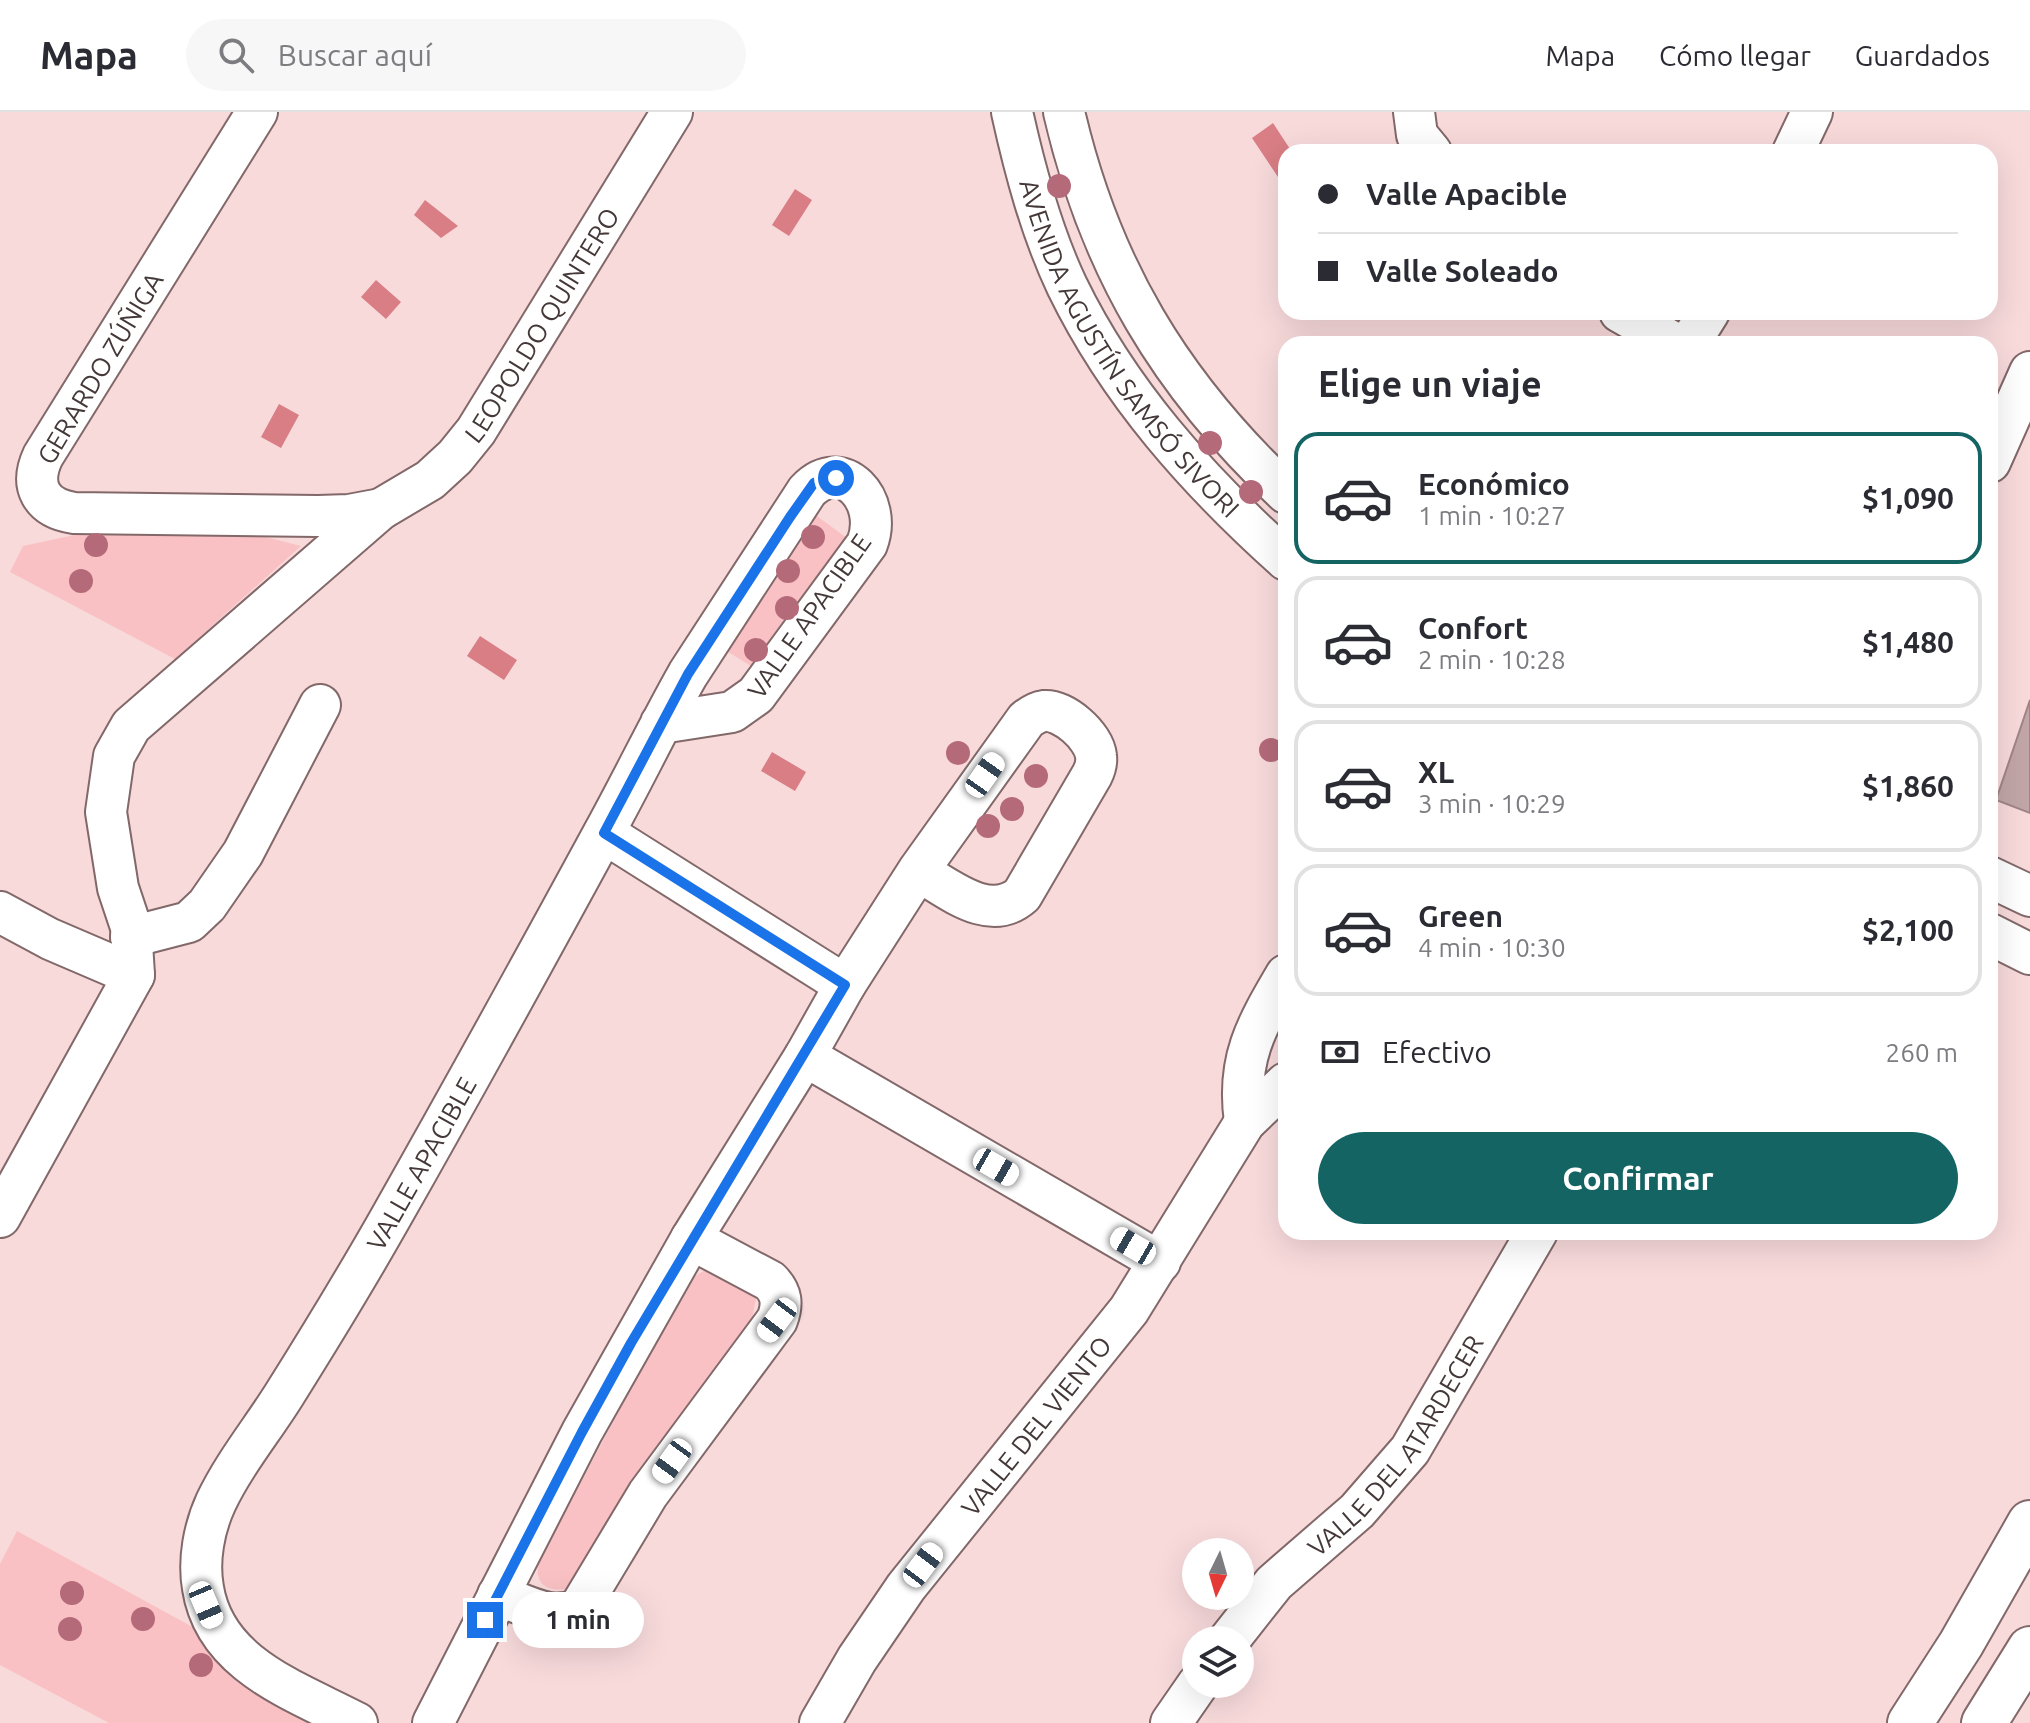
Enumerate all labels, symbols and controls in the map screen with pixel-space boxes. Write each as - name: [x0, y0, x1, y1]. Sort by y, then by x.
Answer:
- search box: [186, 19, 746, 91]
- icon: search: [214, 33, 258, 77]
- text: Mapa: [40, 34, 138, 76]
- text: Buscar aquí: [278, 38, 432, 72]
- text: Mapa: [1546, 40, 1615, 71]
- text: Cómo llegar: [1659, 40, 1811, 71]
- text: Guardados: [1855, 40, 1990, 71]
- street label: AVENIDA AGUSTÍN SAMSÓ SIVORI: [1015, 176, 1245, 523]
- text: Valle Apacible: [1366, 177, 1568, 211]
- street label: LEOPOLDO QUINTERO: [458, 202, 624, 448]
- text: Valle Soleado: [1366, 254, 1559, 288]
- street label: GERARDO ZÚÑIGA: [31, 266, 169, 469]
- text: Elige un viaje: [1318, 363, 1542, 404]
- route start: [818, 460, 854, 496]
- icon: car: [1322, 462, 1394, 534]
- text: Económico: [1418, 467, 1570, 501]
- text: $1,090: [1862, 481, 1954, 515]
- text: 1 min · 10:27: [1418, 501, 1566, 530]
- street label: VALLE APACIBLE: [741, 528, 877, 704]
- icon: car: [1322, 606, 1394, 678]
- text: Confort: [1418, 611, 1528, 645]
- text: $1,480: [1862, 625, 1954, 659]
- text: 2 min · 10:28: [1418, 645, 1566, 674]
- car: [961, 748, 1009, 802]
- icon: car: [1322, 750, 1394, 822]
- text: XL: [1418, 755, 1454, 789]
- text: $1,860: [1862, 769, 1954, 803]
- text: 3 min · 10:29: [1418, 789, 1566, 818]
- icon: car: [1322, 894, 1394, 966]
- text: Green: [1418, 899, 1503, 933]
- text: $2,100: [1862, 913, 1954, 947]
- text: 4 min · 10:30: [1418, 933, 1566, 962]
- icon: cash: [1318, 1030, 1362, 1074]
- text: Efectivo: [1382, 1035, 1492, 1069]
- text: 260 m: [1886, 1038, 1958, 1067]
- street label: VALLE APACIBLE: [361, 1072, 481, 1255]
- button: Confirmar: [1318, 1132, 1958, 1224]
- car: [969, 1145, 1023, 1189]
- car: [1106, 1224, 1160, 1268]
- car: [753, 1294, 801, 1346]
- street label: VALLE DEL VIENTO: [955, 1330, 1117, 1521]
- street label: VALLE DEL ATARDECER: [1302, 1330, 1488, 1562]
- car: [648, 1435, 696, 1487]
- north arrow: [1182, 1538, 1254, 1610]
- map controls: [1182, 1538, 1254, 1698]
- car: [899, 1539, 947, 1591]
- car: [186, 1578, 226, 1632]
- callout: 1 min: [513, 1592, 645, 1648]
- route end: [467, 1602, 503, 1638]
- text: 1 min: [545, 1605, 611, 1634]
- button: layers: [1182, 1626, 1254, 1698]

